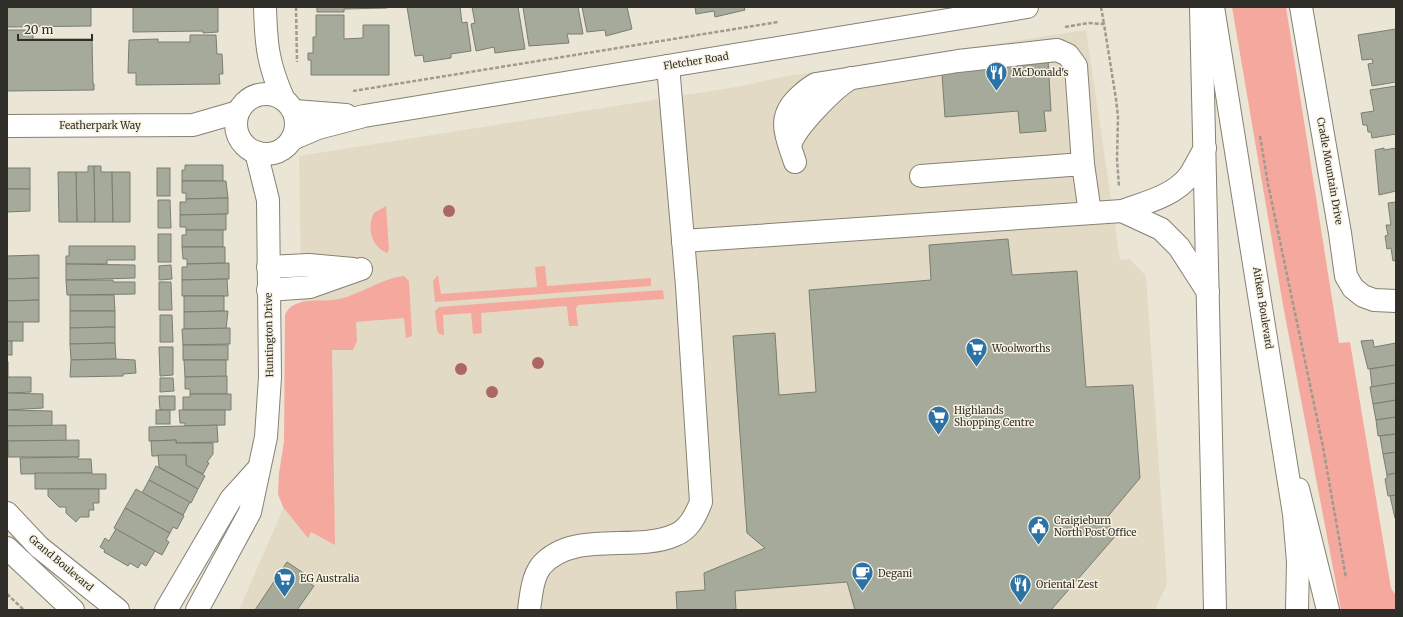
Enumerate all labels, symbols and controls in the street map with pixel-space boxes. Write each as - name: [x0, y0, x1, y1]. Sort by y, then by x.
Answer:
- scale bar: [18, 16, 92, 42]
- text: 20 m: [24, 22, 53, 37]
- street label: Fletcher Road: [662, 49, 730, 73]
- restaurant icon: McDonald's: [984, 59, 1010, 92]
- place label: McDonald's: [1012, 66, 1069, 79]
- street label: Cradle Mountain Drive: [1314, 116, 1346, 226]
- street label: Featherpark Way: [59, 119, 141, 132]
- street label: Aitken Boulevard: [1250, 265, 1276, 350]
- street label: Huntington Drive: [262, 292, 276, 378]
- supermarket icon: Woolworths: [963, 335, 989, 368]
- place label: Woolworths: [991, 342, 1051, 355]
- supermarket icon: Highlands Shopping Centre: [926, 403, 952, 436]
- place label: Highlands Shopping Centre: [954, 404, 1034, 429]
- public building icon: Craigieburn North Post Office: [1025, 513, 1051, 546]
- place label: Craigieburn North Post Office: [1054, 514, 1136, 539]
- street label: Grand Boulevard: [26, 532, 96, 594]
- cafe icon: Degani: [850, 560, 876, 593]
- supermarket icon: EG Australia: [271, 565, 297, 598]
- place label: Degani: [878, 567, 912, 580]
- restaurant icon: Oriental Zest: [1008, 571, 1034, 604]
- place label: EG Australia: [300, 572, 360, 585]
- place label: Oriental Zest: [1036, 578, 1098, 591]

